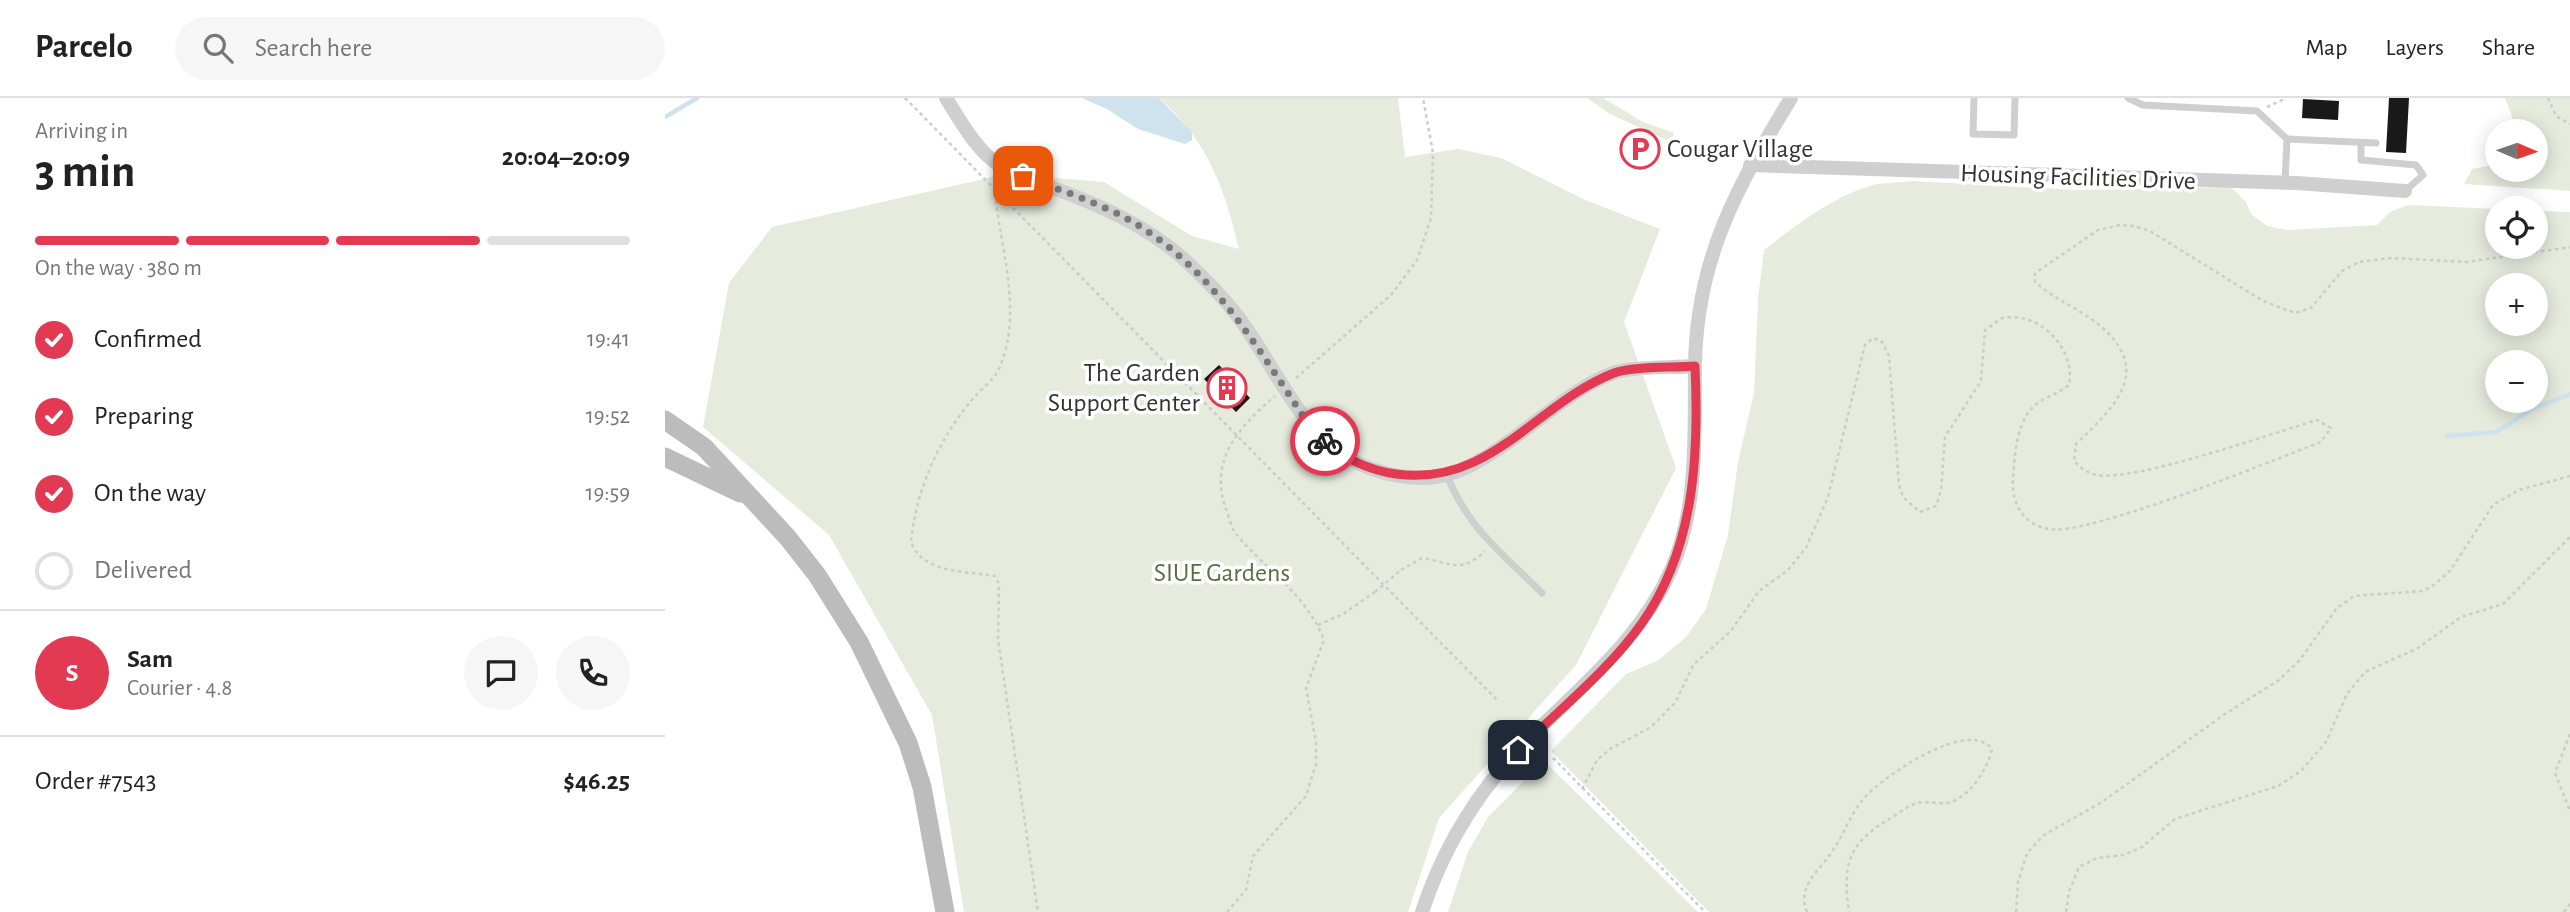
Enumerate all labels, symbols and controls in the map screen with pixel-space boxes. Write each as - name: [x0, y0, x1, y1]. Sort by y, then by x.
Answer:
- search box: [175, 17, 665, 80]
- icon: search: [199, 29, 237, 67]
- text: Parcelo: [35, 31, 133, 64]
- text: Search here: [255, 35, 372, 61]
- text: Map: [2305, 36, 2347, 60]
- text: Layers: [2385, 36, 2444, 60]
- text: Share: [2482, 36, 2535, 60]
- north arrow: [2485, 119, 2548, 182]
- map controls: [2485, 119, 2548, 413]
- text: Arriving in: [35, 120, 128, 143]
- parking icon: Cougar Village: [1619, 128, 1661, 170]
- place label: Cougar Village: [1667, 136, 1813, 162]
- text: 20:04–20:09: [502, 144, 630, 170]
- pin: [993, 146, 1053, 206]
- text: 3 min: [35, 149, 135, 195]
- icon: bag: [1004, 157, 1042, 195]
- street label: Housing Facilities Drive: [1960, 160, 2196, 194]
- button: locate: [2485, 196, 2548, 259]
- text: On the way · 380 m: [35, 257, 202, 280]
- button: +: [2485, 273, 2548, 336]
- icon: check: [35, 321, 73, 359]
- text: Confirmed: [94, 326, 202, 352]
- text: 19:41: [587, 328, 630, 351]
- button: −: [2485, 350, 2548, 413]
- place label: The Garden Support Center: [1048, 360, 1201, 416]
- building icon: The Garden Support Center: [1206, 367, 1248, 409]
- icon: check: [35, 398, 73, 436]
- text: Preparing: [94, 403, 193, 429]
- text: 19:52: [586, 405, 630, 428]
- courier: [1290, 406, 1360, 476]
- icon: bike: [1306, 422, 1344, 460]
- icon: check: [35, 475, 73, 513]
- text: On the way: [94, 480, 206, 506]
- text: 19:59: [586, 482, 630, 505]
- text: Delivered: [94, 557, 192, 583]
- park label: SIUE Gardens: [1154, 560, 1290, 586]
- button: chat: [464, 636, 538, 710]
- button: phone: [556, 636, 630, 710]
- text: Sam: [127, 646, 173, 672]
- text: S: [66, 660, 78, 686]
- text: Courier · 4.8: [127, 677, 232, 700]
- pin: [1488, 720, 1548, 780]
- icon: home: [1499, 731, 1537, 769]
- text: Order #7543: [35, 768, 156, 794]
- text: $46.25: [563, 768, 630, 794]

